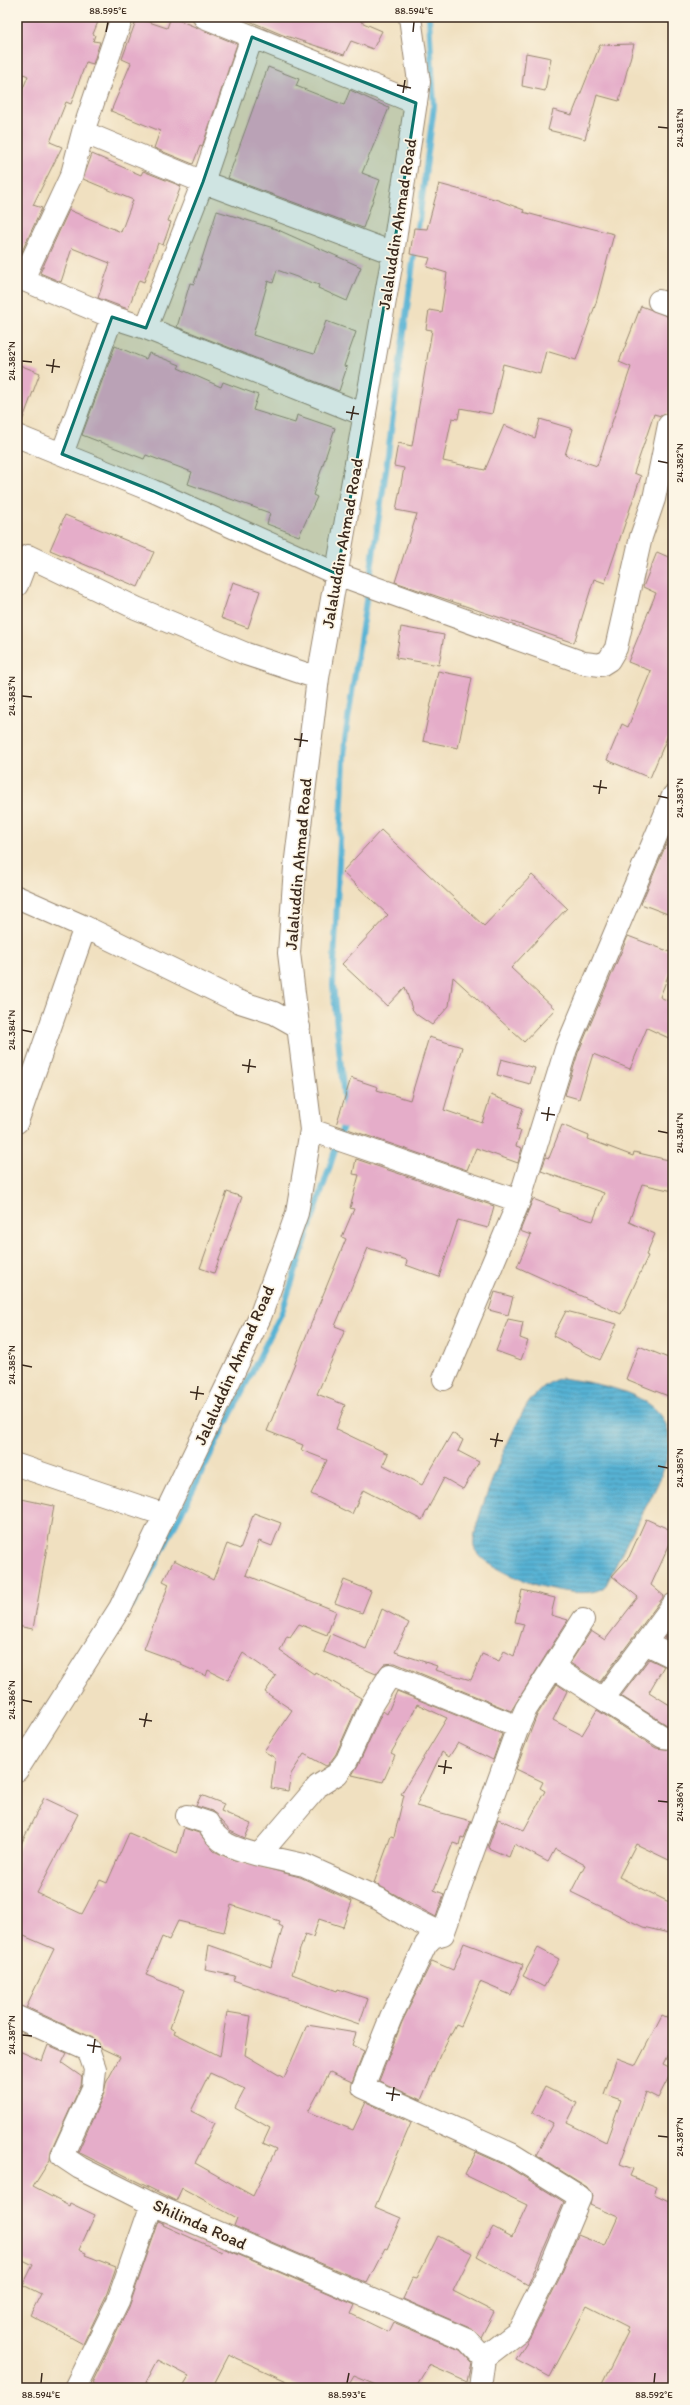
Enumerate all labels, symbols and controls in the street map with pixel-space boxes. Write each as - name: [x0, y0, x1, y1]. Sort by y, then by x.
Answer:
- text: 88.595°E: [89, 4, 127, 17]
- text: 88.594°E: [395, 4, 434, 17]
- text: 24.381°N: [673, 108, 686, 148]
- street label: Jalaluddin Ahmad Road: [374, 136, 420, 311]
- text: 24.382°N: [5, 341, 18, 381]
- text: 24.382°N: [673, 443, 686, 483]
- street label: Jalaluddin Ahmad Road: [317, 456, 367, 630]
- text: 24.383°N: [5, 676, 18, 716]
- street label: Jalaluddin Ahmad Road: [281, 776, 316, 951]
- text: 24.383°N: [673, 778, 686, 818]
- text: 24.384°N: [5, 1010, 18, 1050]
- text: 24.384°N: [673, 1113, 686, 1153]
- street label: Jalaluddin Ahmad Road: [190, 1281, 279, 1448]
- text: 24.385°N: [5, 1345, 18, 1385]
- text: 24.385°N: [673, 1448, 686, 1488]
- text: 24.386°N: [5, 1680, 18, 1720]
- text: 24.386°N: [673, 1782, 686, 1822]
- text: 24.387°N: [5, 2015, 18, 2055]
- text: 24.387°N: [673, 2117, 686, 2157]
- street label: Shilinda Road: [150, 2194, 250, 2254]
- text: 88.594°E: [22, 2388, 61, 2401]
- text: 88.593°E: [328, 2388, 366, 2401]
- text: 88.592°E: [635, 2388, 673, 2401]

